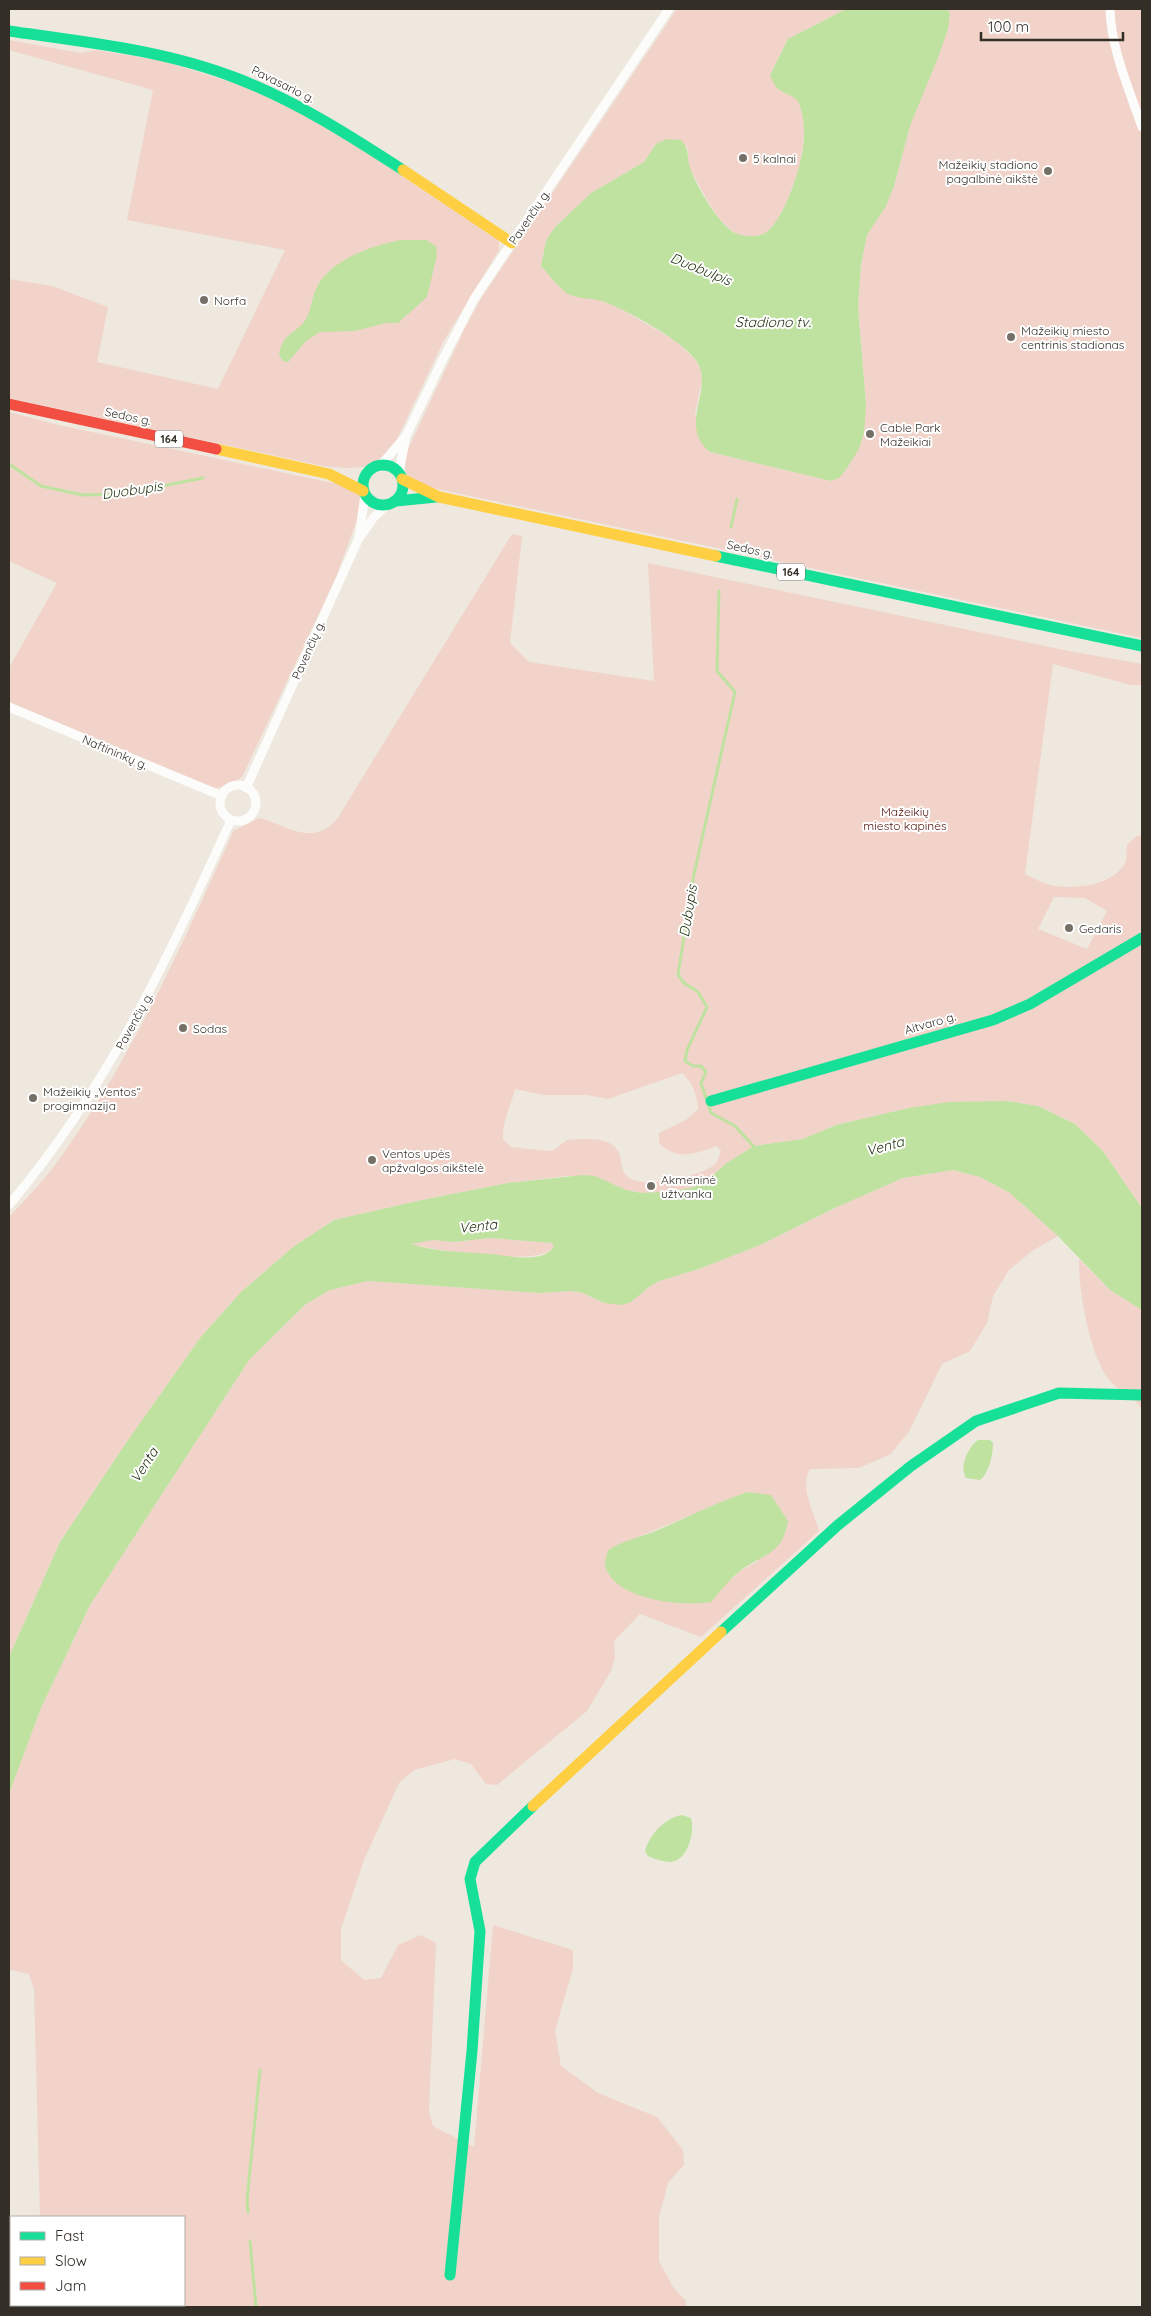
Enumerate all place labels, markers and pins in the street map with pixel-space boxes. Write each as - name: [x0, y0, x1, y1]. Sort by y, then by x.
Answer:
- place label: 5 kalnai: [753, 151, 796, 166]
- marker: 5 kalnai: [737, 152, 749, 164]
- place label: Mažeikių stadiono pagalbinė aikštė: [938, 157, 1038, 186]
- marker: Mažeikių stadiono pagalbinė aikštė: [1042, 165, 1054, 177]
- place label: Norfa: [214, 293, 246, 308]
- marker: Norfa: [198, 294, 210, 306]
- place label: Mažeikių miesto centrinis stadionas: [1021, 323, 1125, 352]
- marker: Mažeikių miesto centrinis stadionas: [1005, 331, 1017, 343]
- place label: Cable Park Mažeikiai: [880, 420, 940, 449]
- marker: Cable Park Mažeikiai: [864, 428, 876, 440]
- place label: Gedaris: [1079, 921, 1122, 936]
- marker: Gedaris: [1063, 922, 1075, 934]
- place label: Sodas: [193, 1021, 228, 1036]
- marker: Sodas: [177, 1022, 189, 1034]
- place label: Mažeikių „Ventos“ progimnazija: [43, 1084, 141, 1113]
- marker: Mažeikių „Ventos“ progimnazija: [27, 1092, 39, 1104]
- place label: Ventos upės apžvalgos aikštelė: [382, 1146, 484, 1175]
- marker: Ventos upės apžvalgos aikštelė: [366, 1154, 378, 1166]
- place label: Akmeninė užtvanka: [661, 1172, 716, 1201]
- marker: Akmeninė užtvanka: [645, 1180, 657, 1192]

